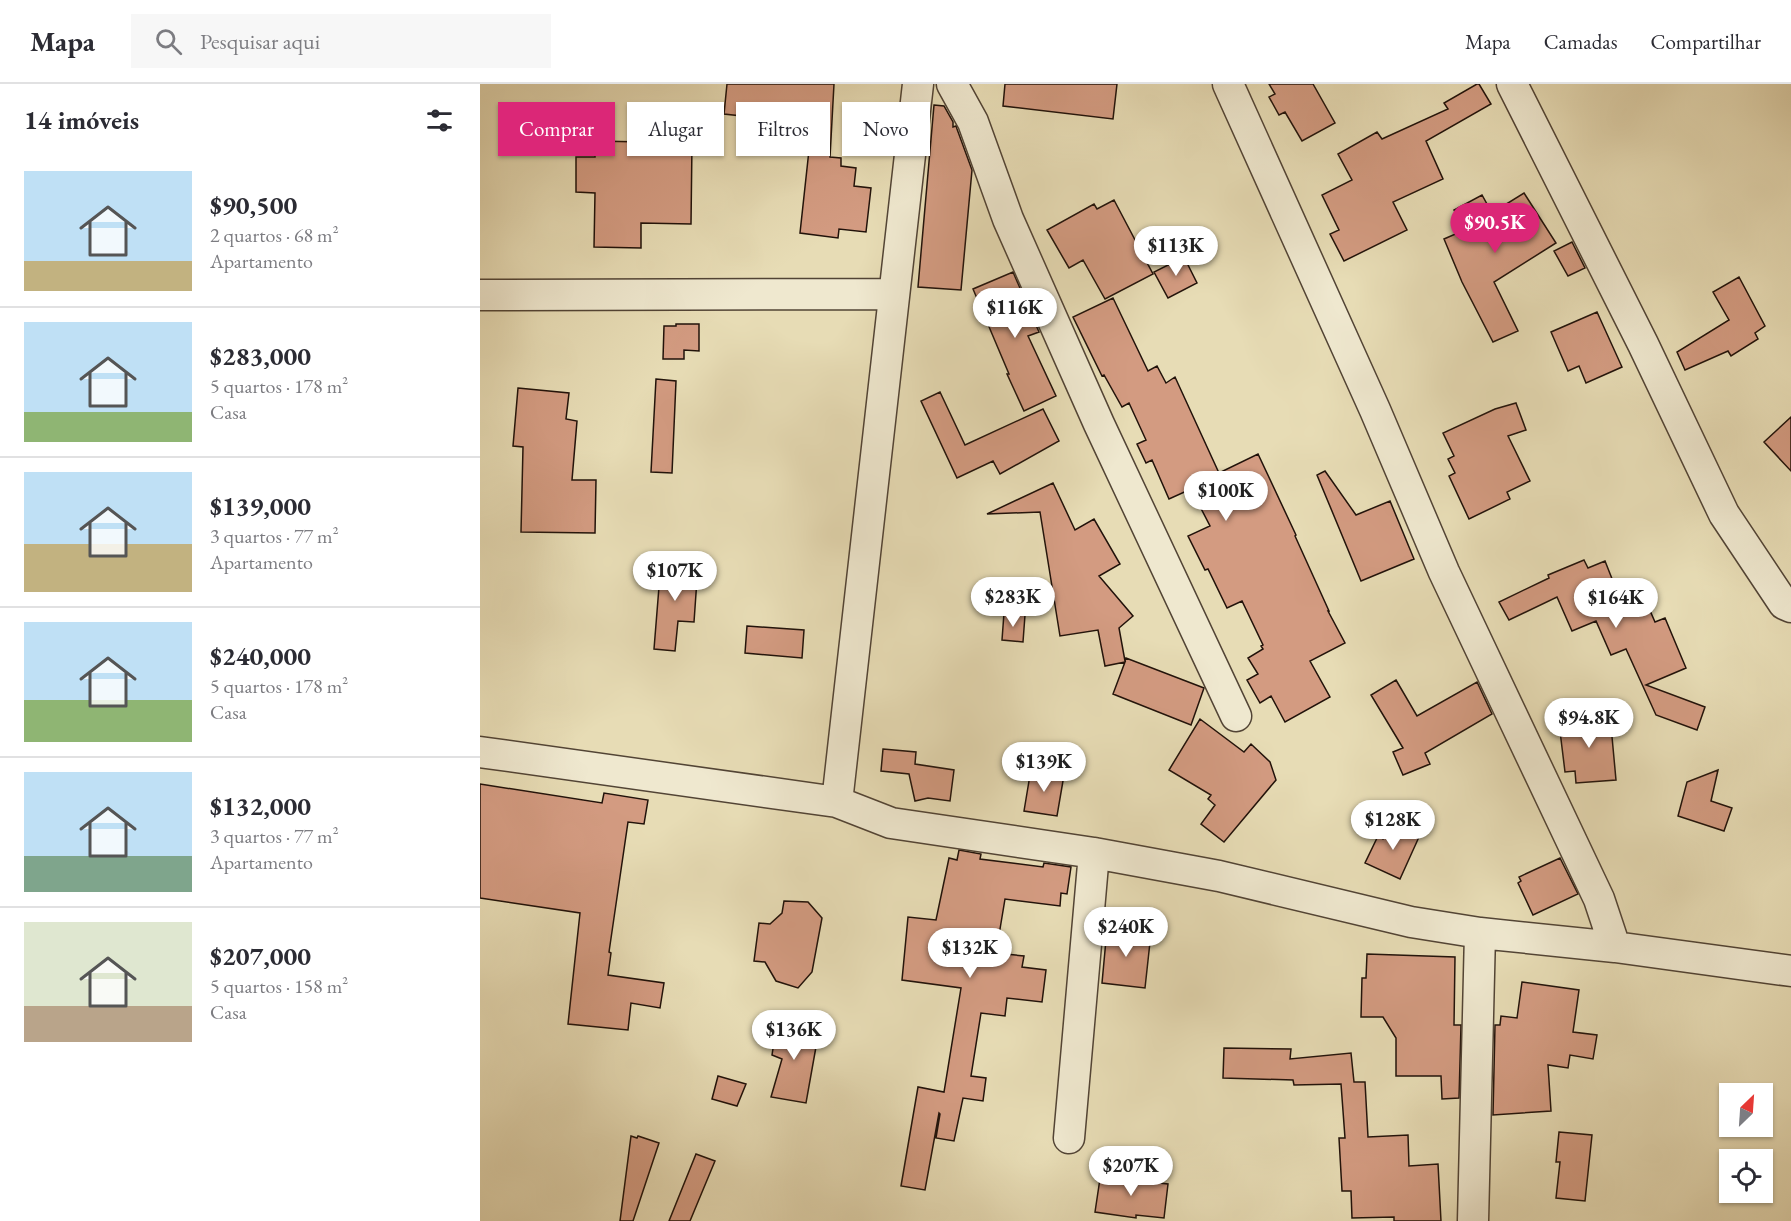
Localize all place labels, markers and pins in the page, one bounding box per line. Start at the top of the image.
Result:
pin: $90.5K [1446,203,1544,254]
pin: $113K [1134,226,1218,277]
pin: $116K [973,288,1057,339]
pin: $100K [1184,471,1268,522]
pin: $107K [633,551,717,602]
pin: $283K [971,577,1055,628]
pin: $164K [1574,578,1658,629]
pin: $94.8K [1540,698,1638,749]
pin: $139K [1002,742,1086,793]
pin: $128K [1351,800,1435,851]
pin: $240K [1084,907,1168,958]
pin: $132K [928,928,1012,979]
pin: $136K [752,1010,836,1061]
pin: $207K [1089,1146,1173,1197]

